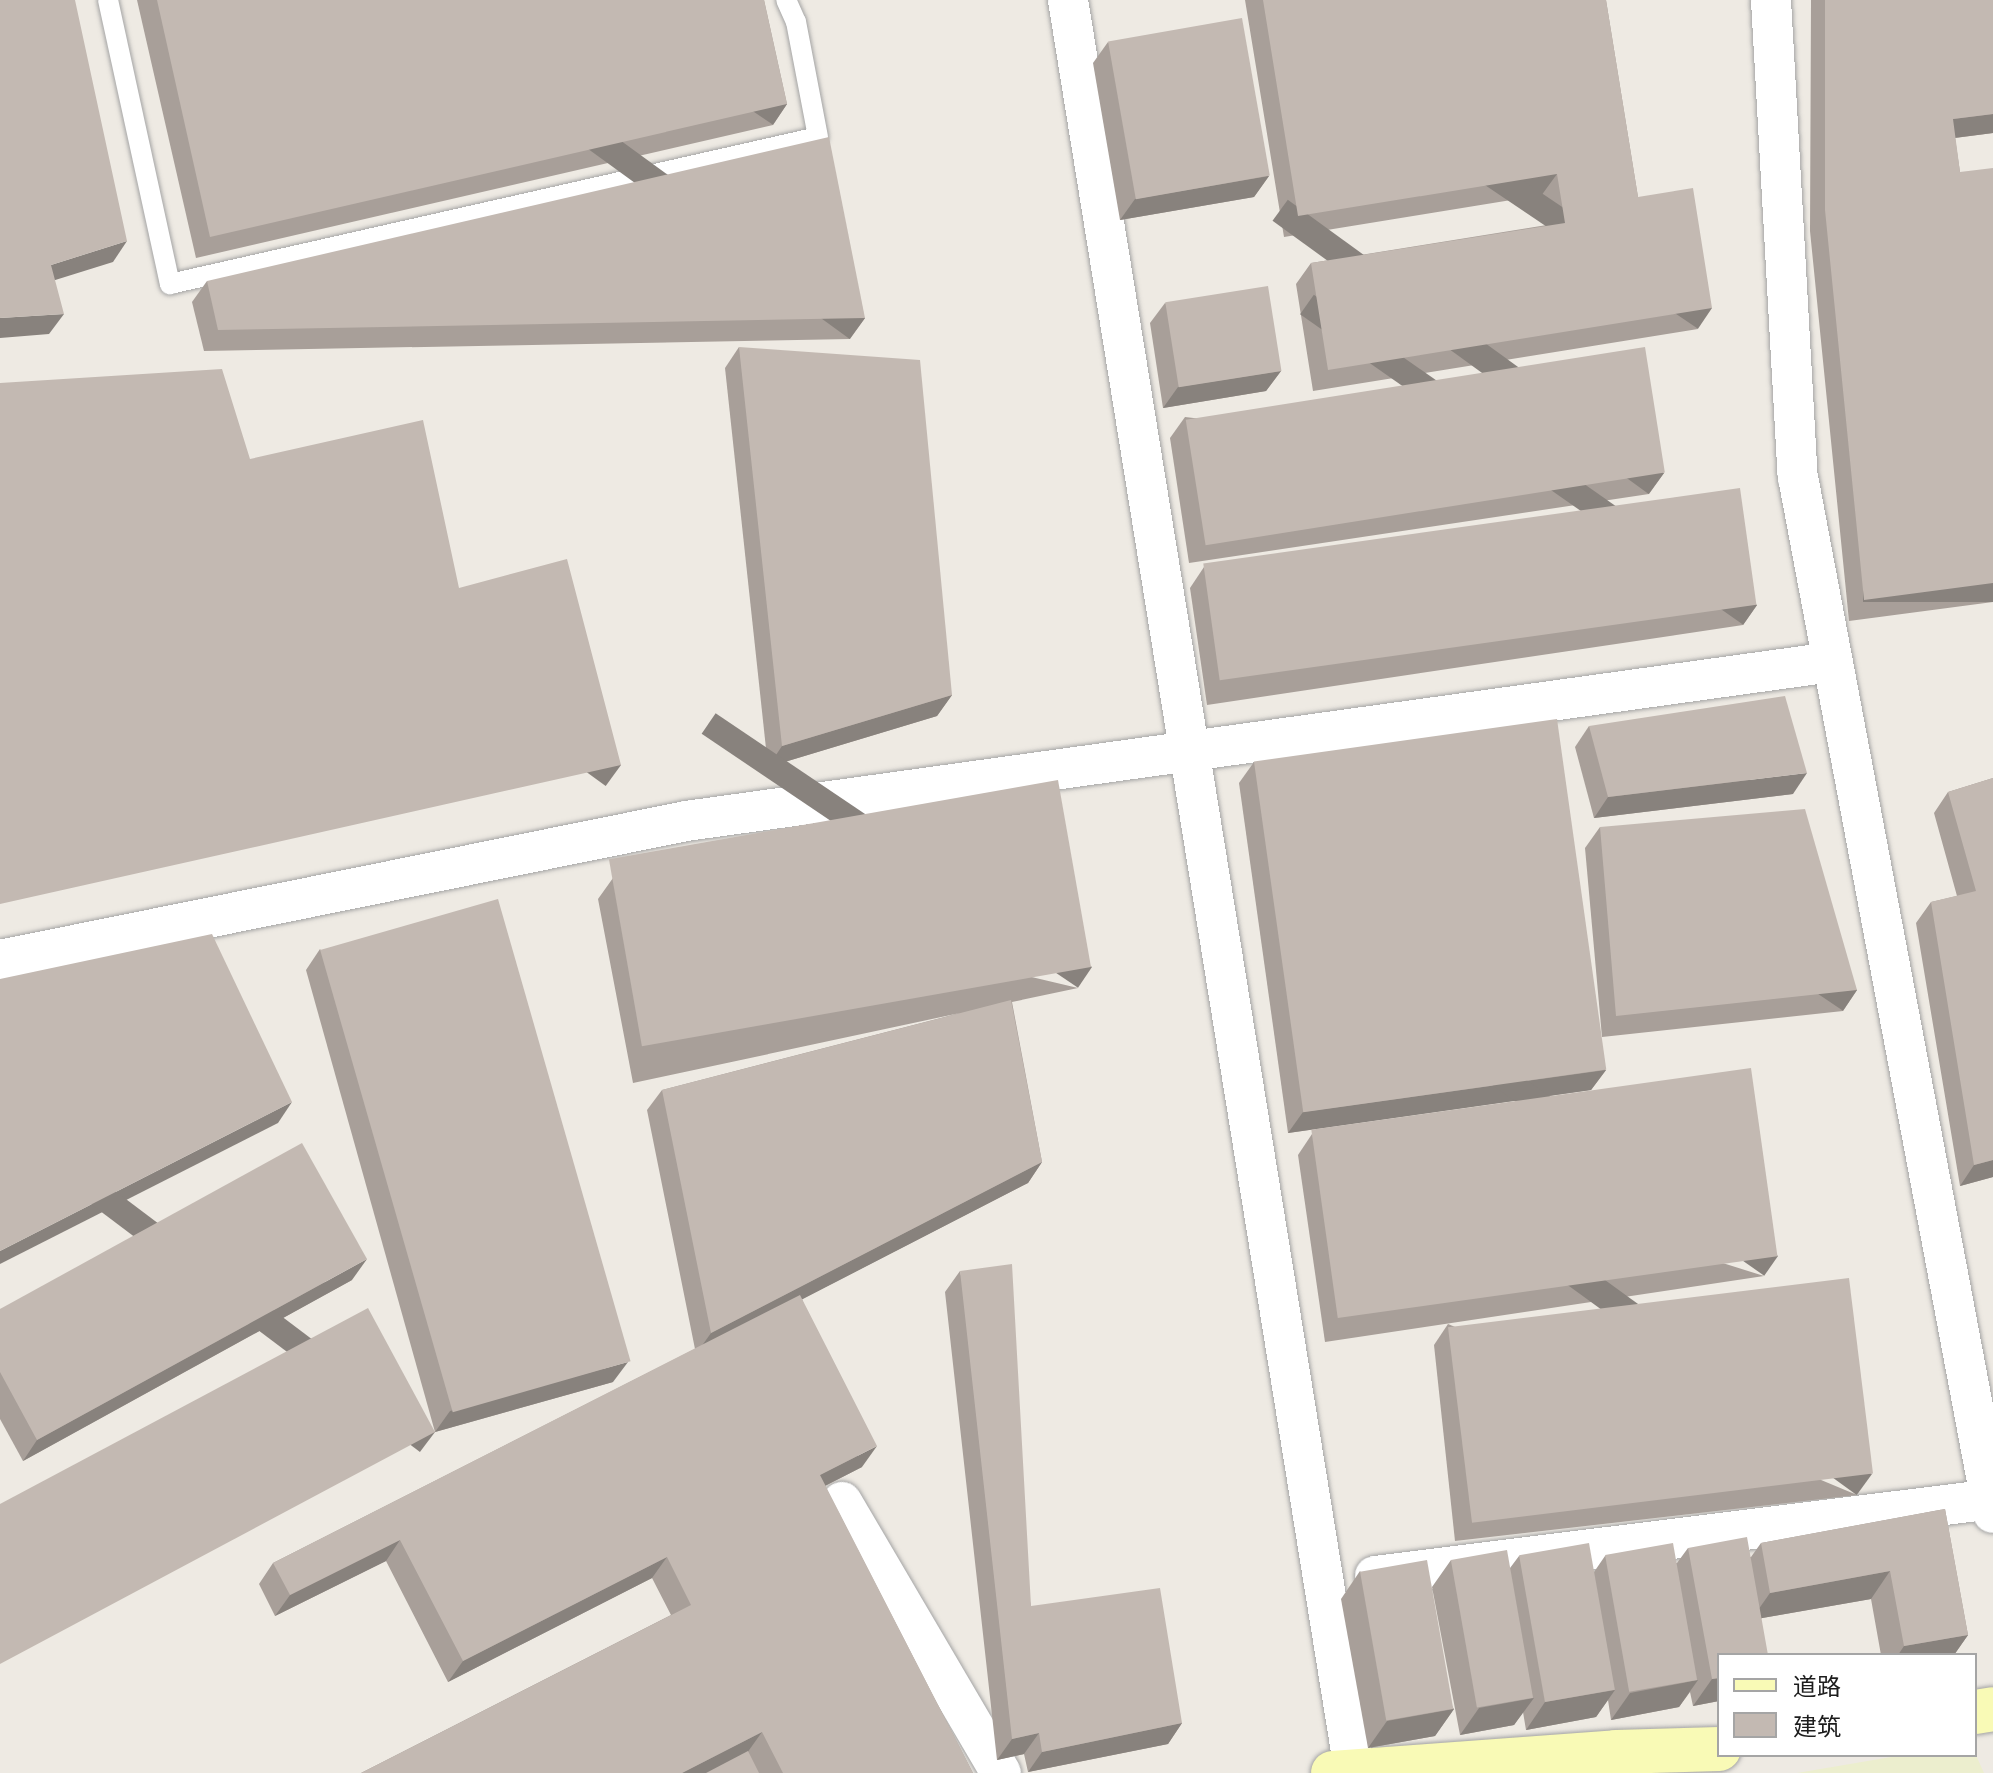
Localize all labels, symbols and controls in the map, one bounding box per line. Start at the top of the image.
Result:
legend [1717,1653,1977,1757]
text: 道路 [1793,1669,1841,1704]
text: 建筑 [1793,1709,1841,1744]

